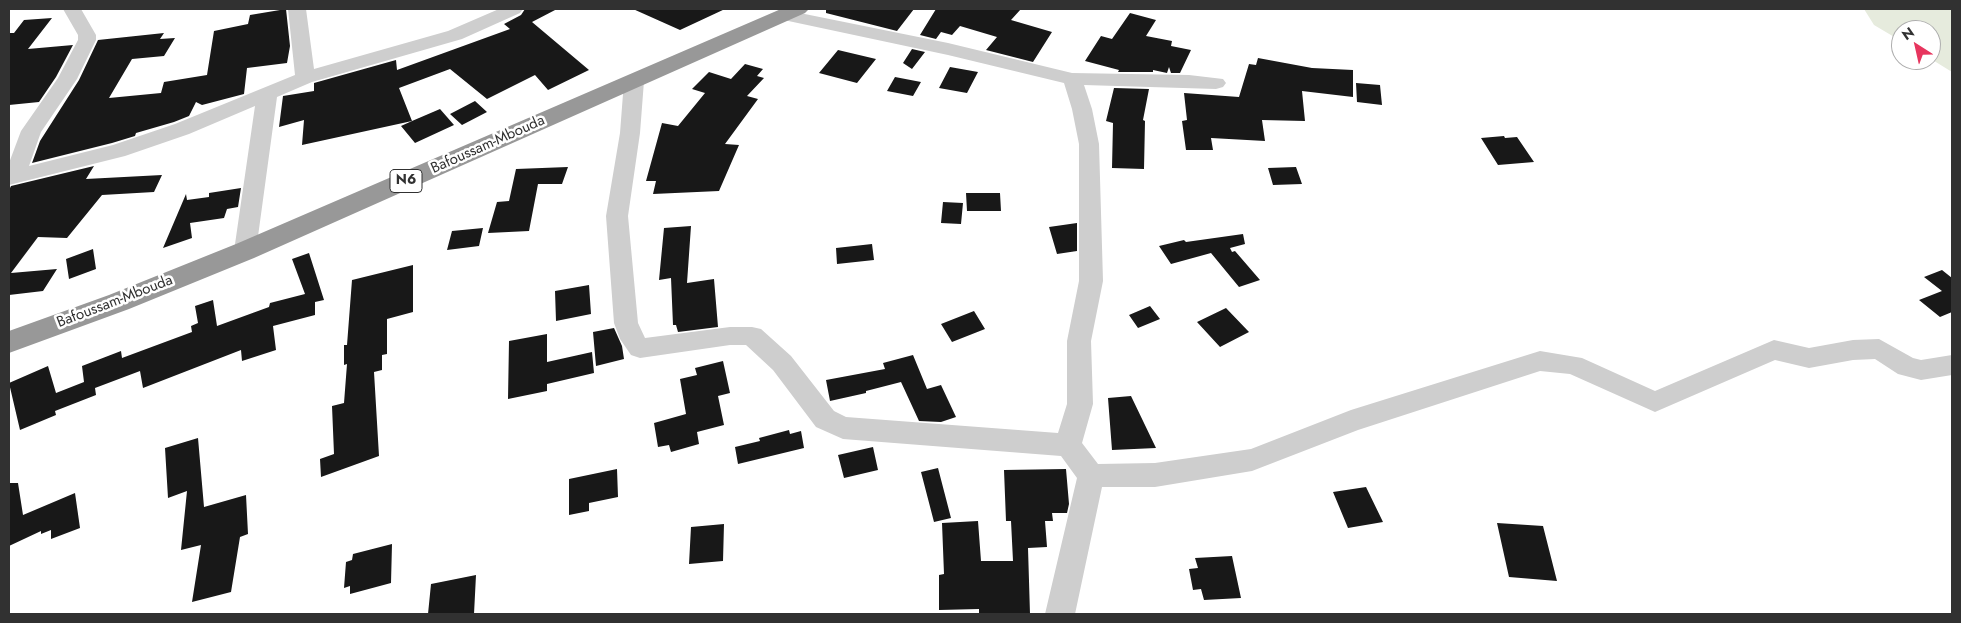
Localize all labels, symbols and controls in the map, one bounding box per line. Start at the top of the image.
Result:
north arrow [1891,20,1941,70]
text: N [1898,22,1918,45]
street label: Bafoussam-Mbouda [428,112,548,178]
road number: N6 [390,170,422,192]
street label: Bafoussam-Mbouda [55,272,175,332]

